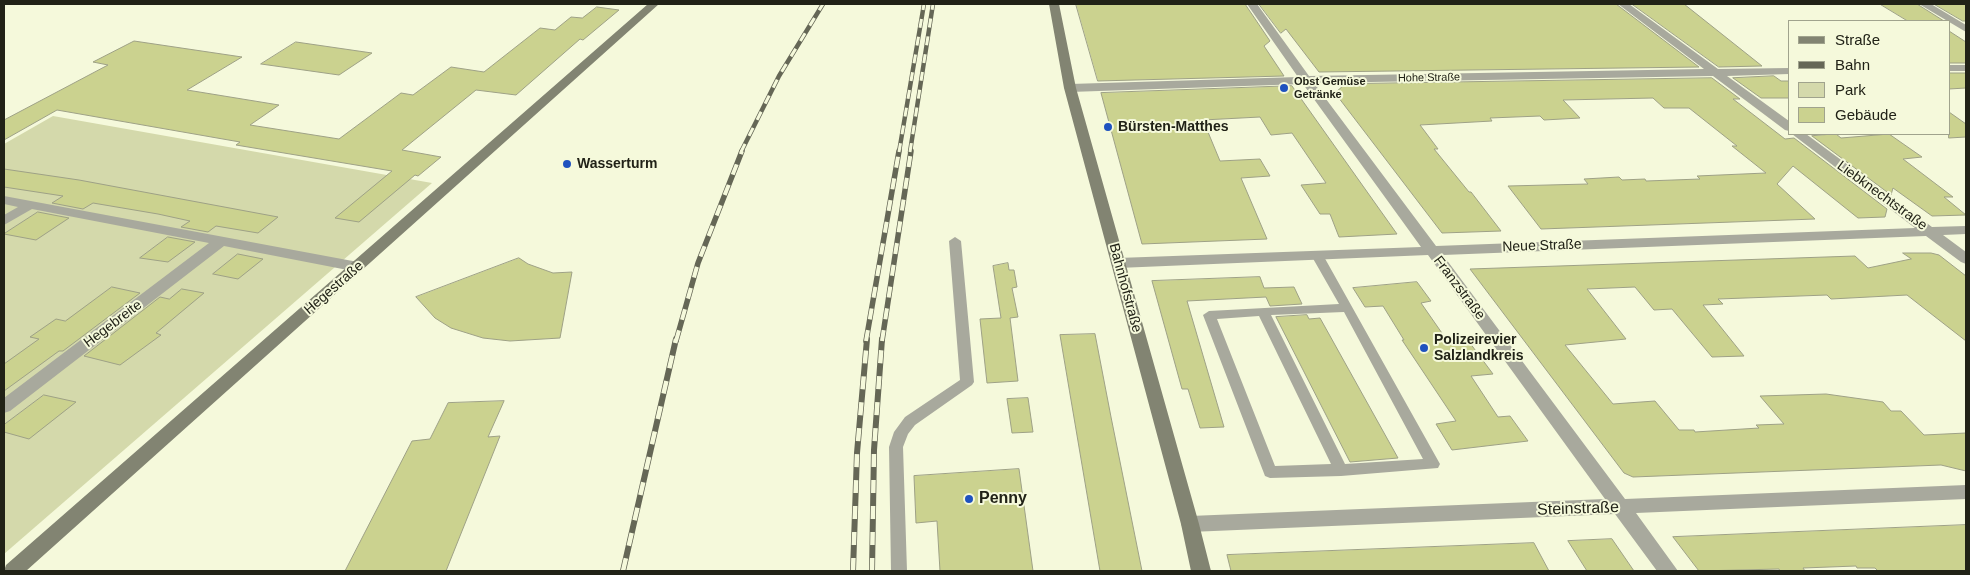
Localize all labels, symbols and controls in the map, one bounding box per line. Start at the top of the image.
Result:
legend [1788,20,1950,135]
text: Straße [1835,31,1880,48]
text: Bahn [1835,56,1870,73]
street label: Hohe Straße [1398,71,1460,85]
place label: Obst Gemüse Getränke [1294,75,1366,101]
text: Park [1835,81,1866,98]
marker: Obst Gemüse Getränke [1278,82,1290,94]
text: Gebäude [1835,106,1897,123]
place label: Bürsten-Matthes [1118,119,1228,135]
marker: Bürsten-Matthes [1102,121,1114,133]
place label: Wasserturm [577,156,657,172]
marker: Wasserturm [561,158,573,170]
street label: Liebknechtstraße [1834,158,1930,234]
street label: Neue Straße [1502,236,1582,256]
street label: Bahnhofstraße [1105,241,1145,335]
street label: Franzstraße [1430,253,1488,323]
street label: Hegestraße [301,258,367,318]
street label: Hegebreite [81,297,145,351]
place label: Polizeirevier Salzlandkreis [1434,332,1523,364]
marker: Polizeirevier Salzlandkreis [1418,342,1430,354]
place label: Penny [979,489,1027,509]
marker: Penny [963,493,975,505]
street label: Steinstraße [1537,498,1619,520]

